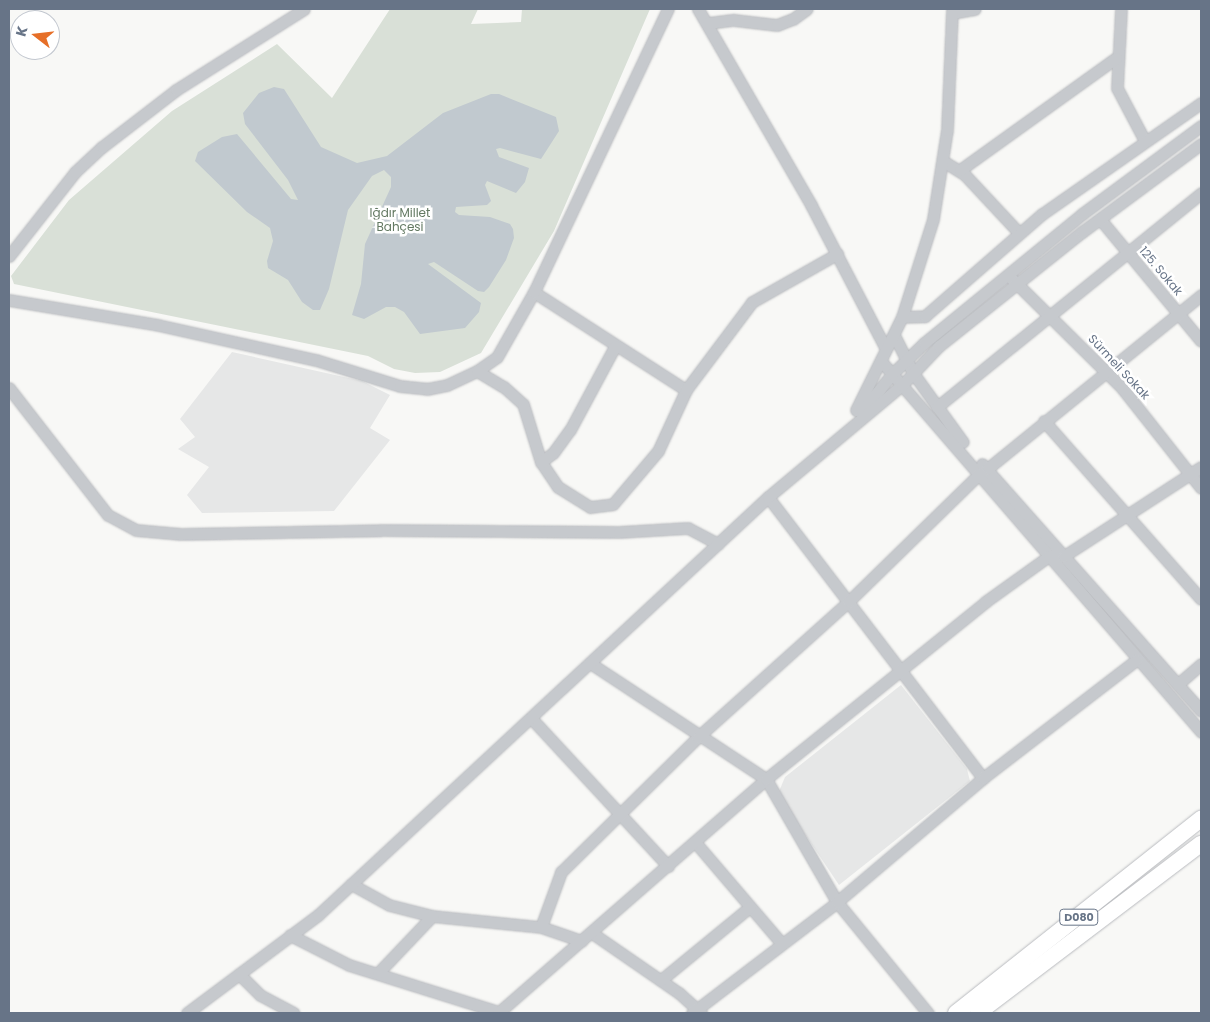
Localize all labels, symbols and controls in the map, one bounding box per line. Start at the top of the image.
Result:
north arrow [10,10,60,60]
text: K [11,24,32,39]
park label: Iğdır Millet Bahçesi [370,206,430,234]
street label: 125. Sokak [1136,244,1186,298]
street label: Sürmeli Sokak [1085,332,1153,402]
road number: D080 [1059,909,1099,926]

